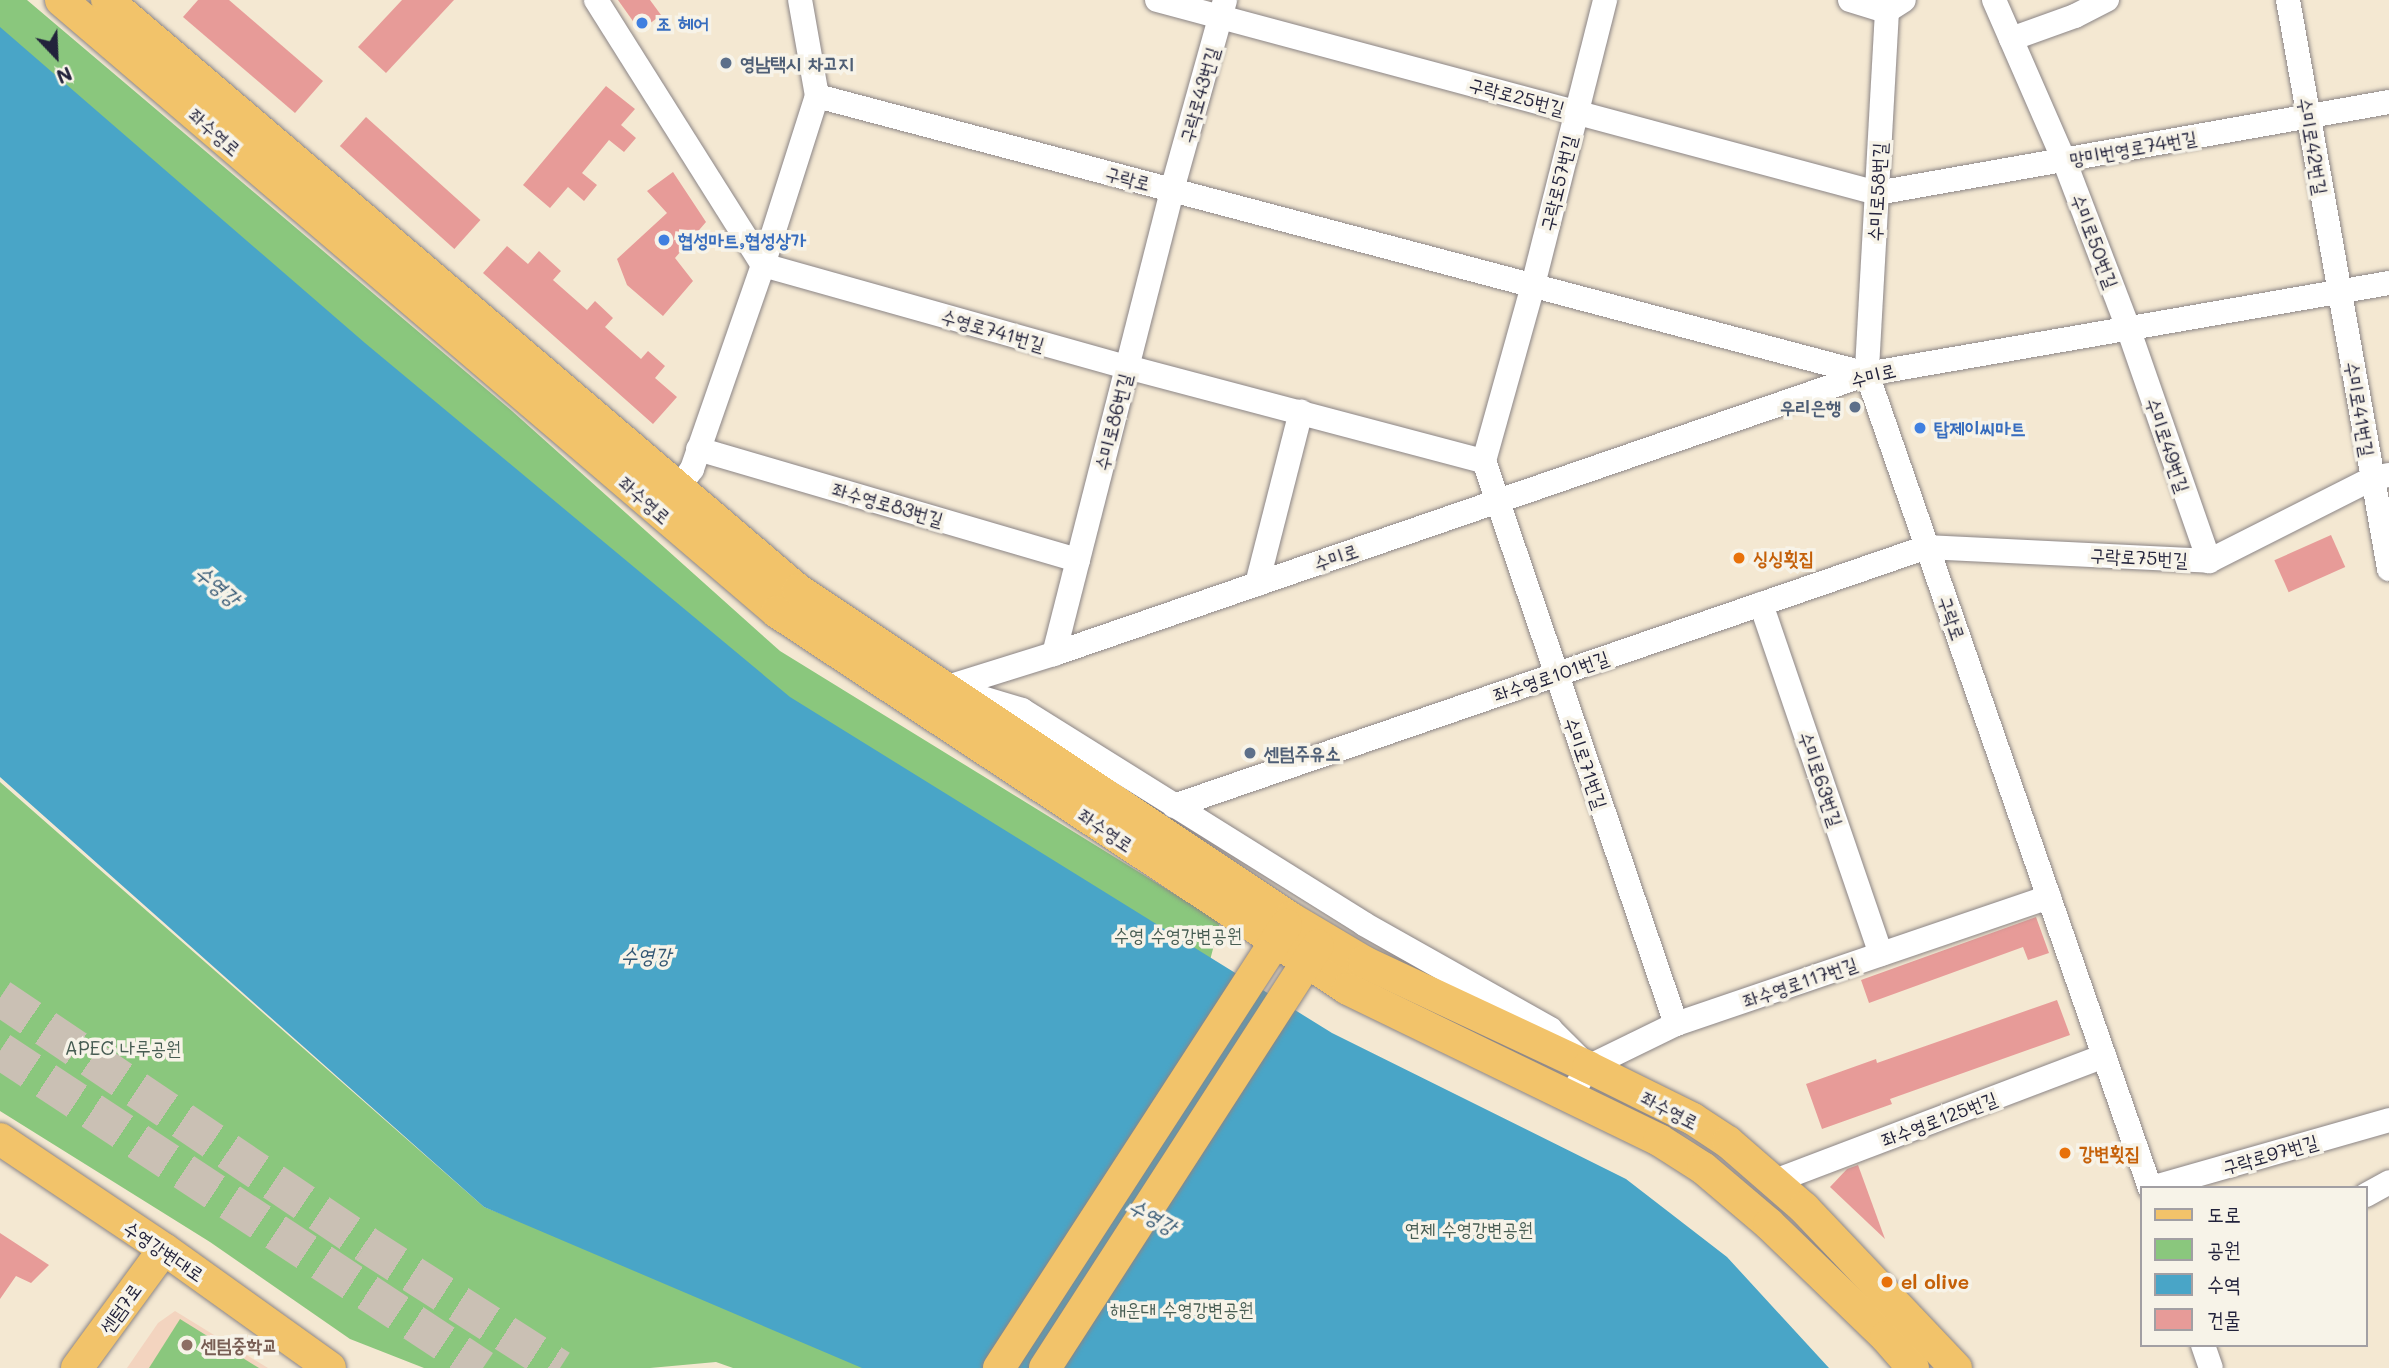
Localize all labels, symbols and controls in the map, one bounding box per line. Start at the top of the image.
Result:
place label: 조 헤어 [656,12,709,34]
marker: 조 헤어 [634,15,650,31]
north arrow [21,21,91,91]
street label: 구락로43번길 [1174,44,1224,146]
place label: 영남택시 차고지 [740,52,854,74]
marker: 영남택시 차고지 [718,55,734,71]
text: N [53,61,76,90]
street label: 구락로25번길 [1467,72,1567,120]
street label: 수미로42번길 [2293,96,2333,196]
street label: 좌수영로 [184,103,246,161]
street label: 망미번영로74번길 [2068,126,2198,170]
street label: 구락로57번길 [1535,133,1581,233]
street label: 수미로58번길 [1863,142,1891,242]
street label: 구락로 [1103,161,1153,195]
street label: 수미로50번길 [2067,191,2123,291]
place label: 협성마트,협성상가 [678,229,806,251]
marker: 협성마트,협성상가 [656,232,672,248]
street label: 수영로741번길 [939,304,1047,356]
street label: 수미로 [1848,358,1898,392]
street label: 수미로41번길 [2340,360,2380,458]
street label: 수미로86번길 [1090,371,1136,473]
street label: 수미로49번길 [2141,395,2195,495]
place label: 우리은행 [1780,396,1841,418]
marker: 우리은행 [1847,399,1863,415]
place label: 탑제이씨마트 [1934,417,2026,439]
marker: 탑제이씨마트 [1912,420,1928,436]
street label: 좌수영로 [614,471,676,529]
street label: 좌수영로83번길 [830,477,946,531]
street label: 수미로 [1311,539,1361,575]
street label: 구락로75번길 [2089,543,2189,571]
place label: 싱싱횟집 [1753,547,1814,569]
marker: 싱싱횟집 [1731,550,1747,566]
water label: 수영강 [190,559,246,611]
street label: 구락로 [1934,593,1970,643]
street label: 좌수영로101번길 [1490,646,1612,706]
street label: 수미로71번길 [1560,714,1612,812]
street label: 수미로63번길 [1794,728,1848,830]
place label: 센텀주유소 [1264,742,1340,764]
marker: 센텀주유소 [1242,745,1258,761]
street label: 좌수영로 [1074,803,1138,857]
park label: 수영 수영강변공원 [1114,924,1242,946]
water label: 수영강 [621,942,671,968]
street label: 좌수영로117번길 [1740,952,1860,1012]
park label: APEC 나루공원 [65,1037,181,1059]
street label: 좌수영로 [1638,1086,1702,1134]
street label: 좌수영로125번길 [1878,1087,2000,1151]
street label: 구락로97번길 [2220,1130,2320,1178]
place label: 강변횟집 [2079,1142,2140,1164]
marker: 강변횟집 [2057,1145,2073,1161]
legend [2140,1186,2368,1347]
water label: 수영강 [1125,1193,1181,1239]
text: 도로 [2207,1200,2241,1227]
street label: 수영강변대로 [120,1216,208,1286]
park label: 연제 수영강변공원 [1405,1218,1533,1240]
text: 공원 [2207,1235,2241,1262]
text: 수역 [2207,1270,2241,1297]
place label: el olive [1901,1271,1969,1293]
marker: el olive [1879,1274,1895,1290]
street label: 센텀7로 [94,1278,146,1338]
park label: 해운대 수영강변공원 [1110,1298,1254,1320]
text: 건물 [2207,1305,2241,1332]
place label: 센텀중학교 [201,1334,277,1356]
marker: 센텀중학교 [179,1337,195,1353]

